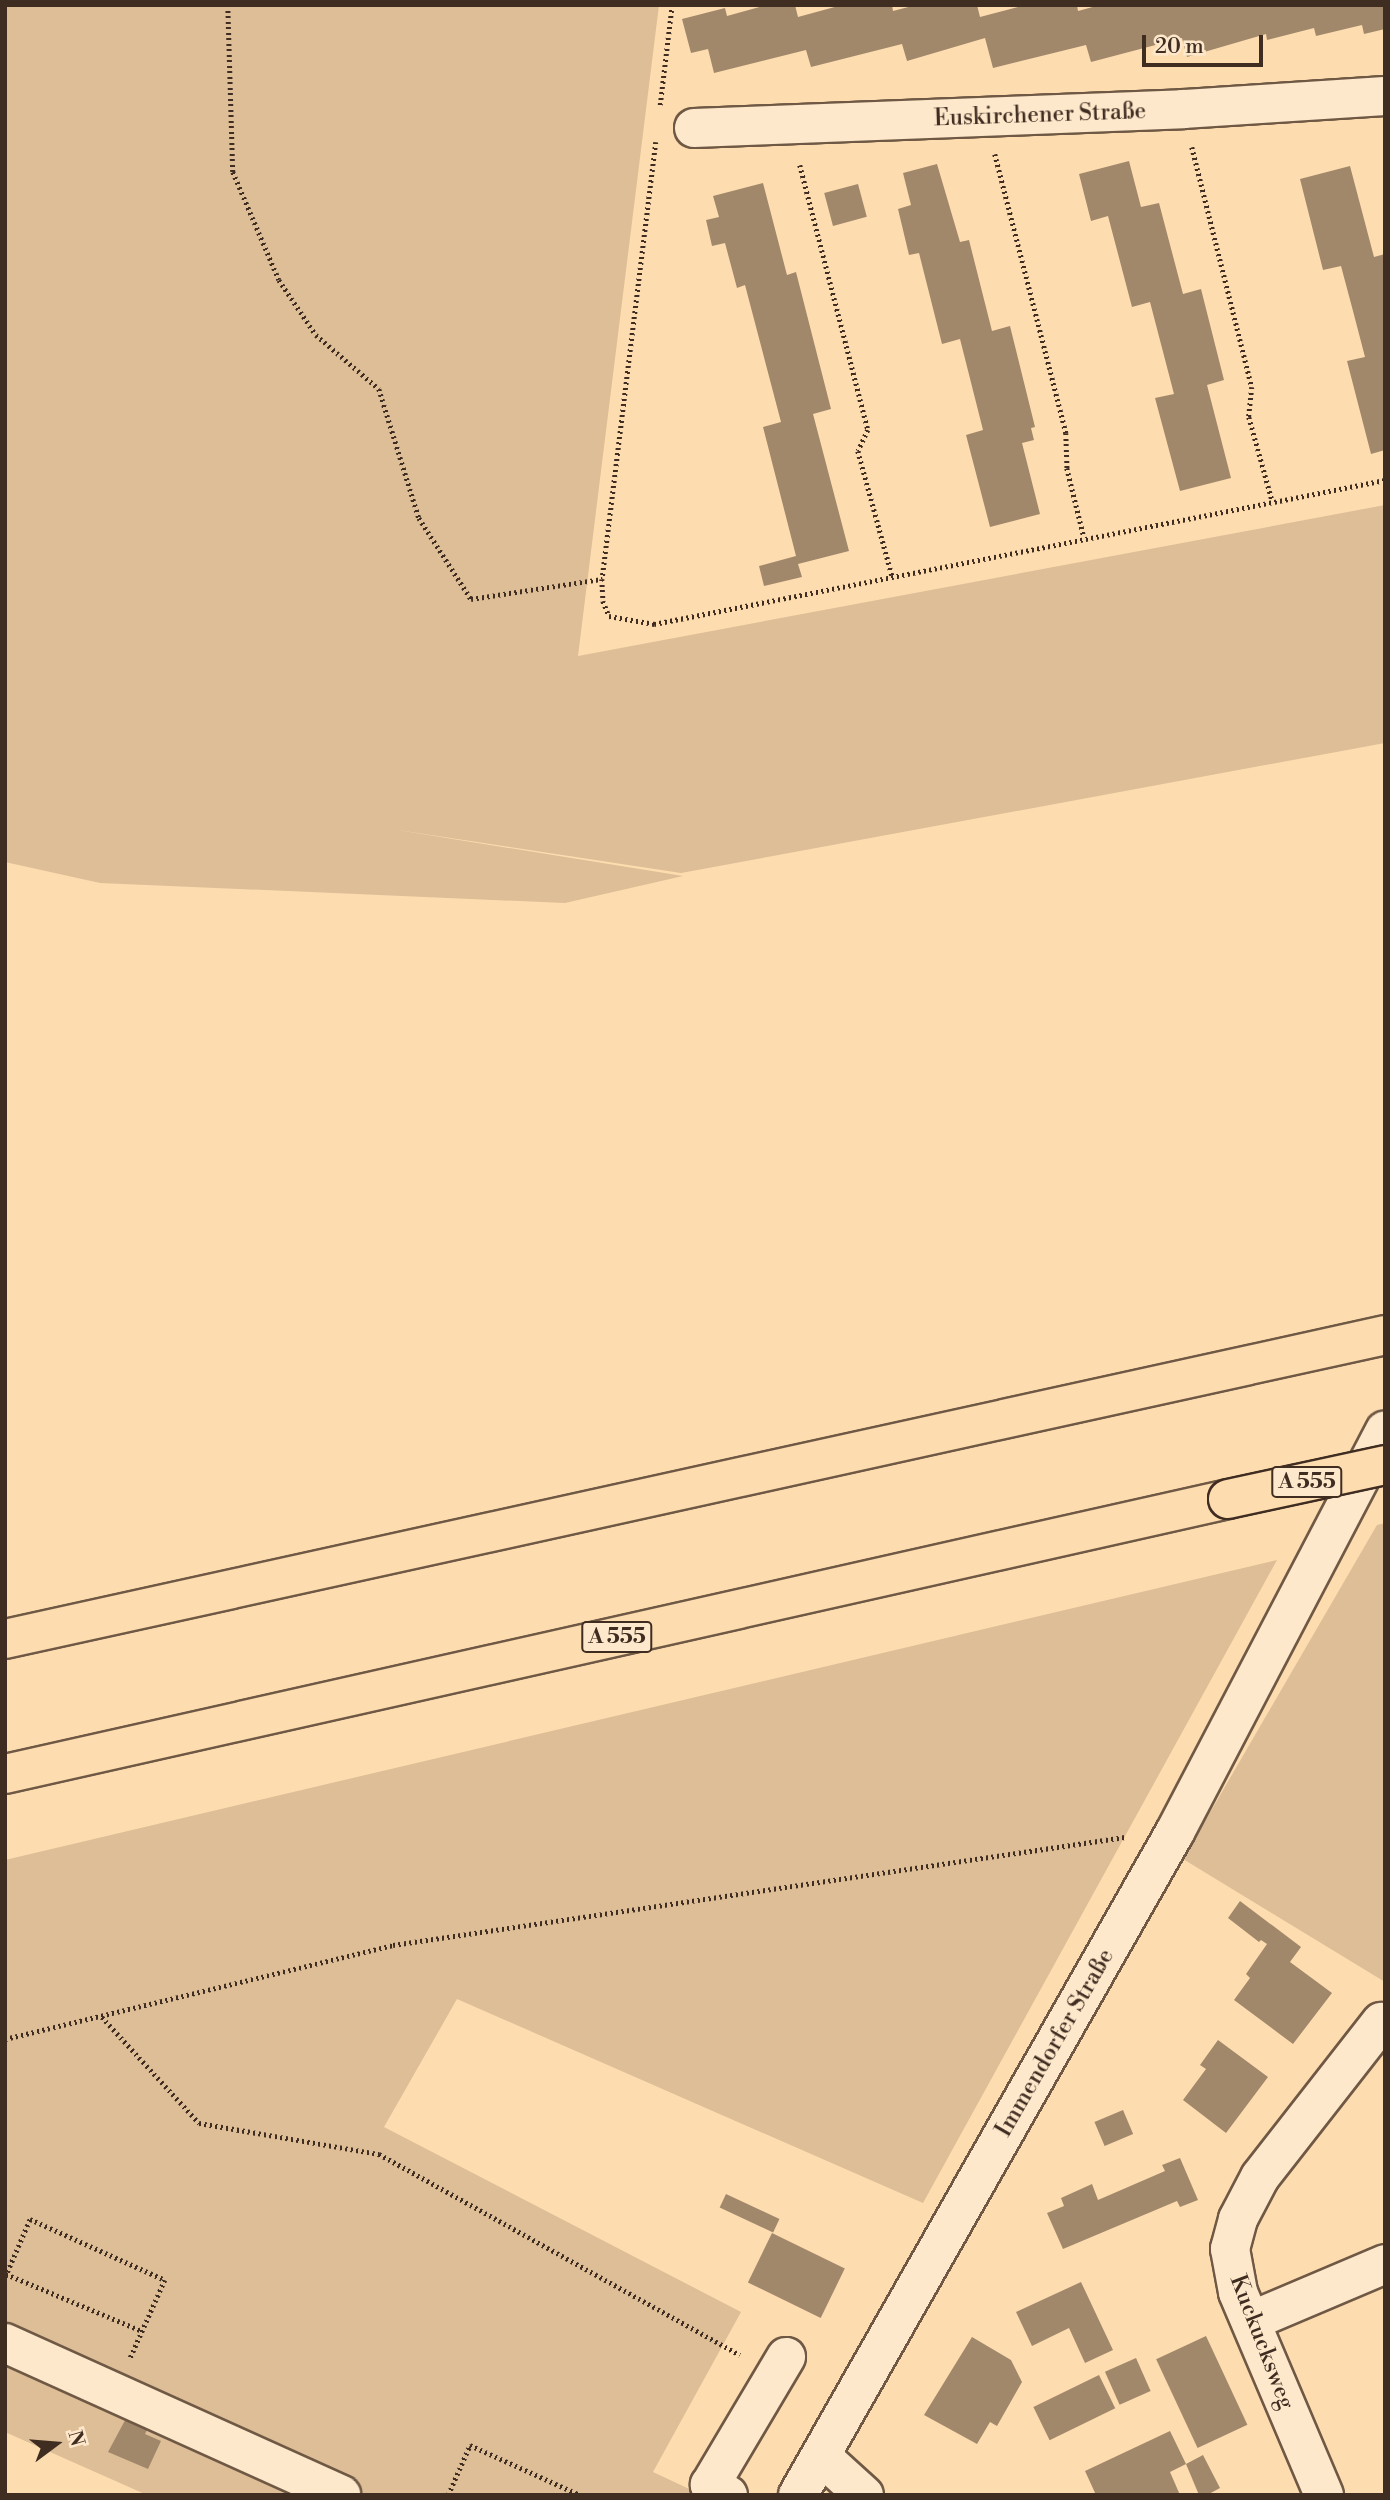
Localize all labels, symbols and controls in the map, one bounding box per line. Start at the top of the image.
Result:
scale bar [1145,21,1266,65]
text: 20 m [1155,34,1204,60]
street label: Euskirchener Straße [933,98,1147,132]
road number: A 555 [1270,1464,1344,1500]
road number: A 555 [580,1620,654,1654]
street label: Immendorfer Straße [990,1944,1120,2142]
street label: Kuckucksweg [1224,2271,1300,2413]
north arrow [21,2409,91,2479]
text: N [63,2428,90,2449]

